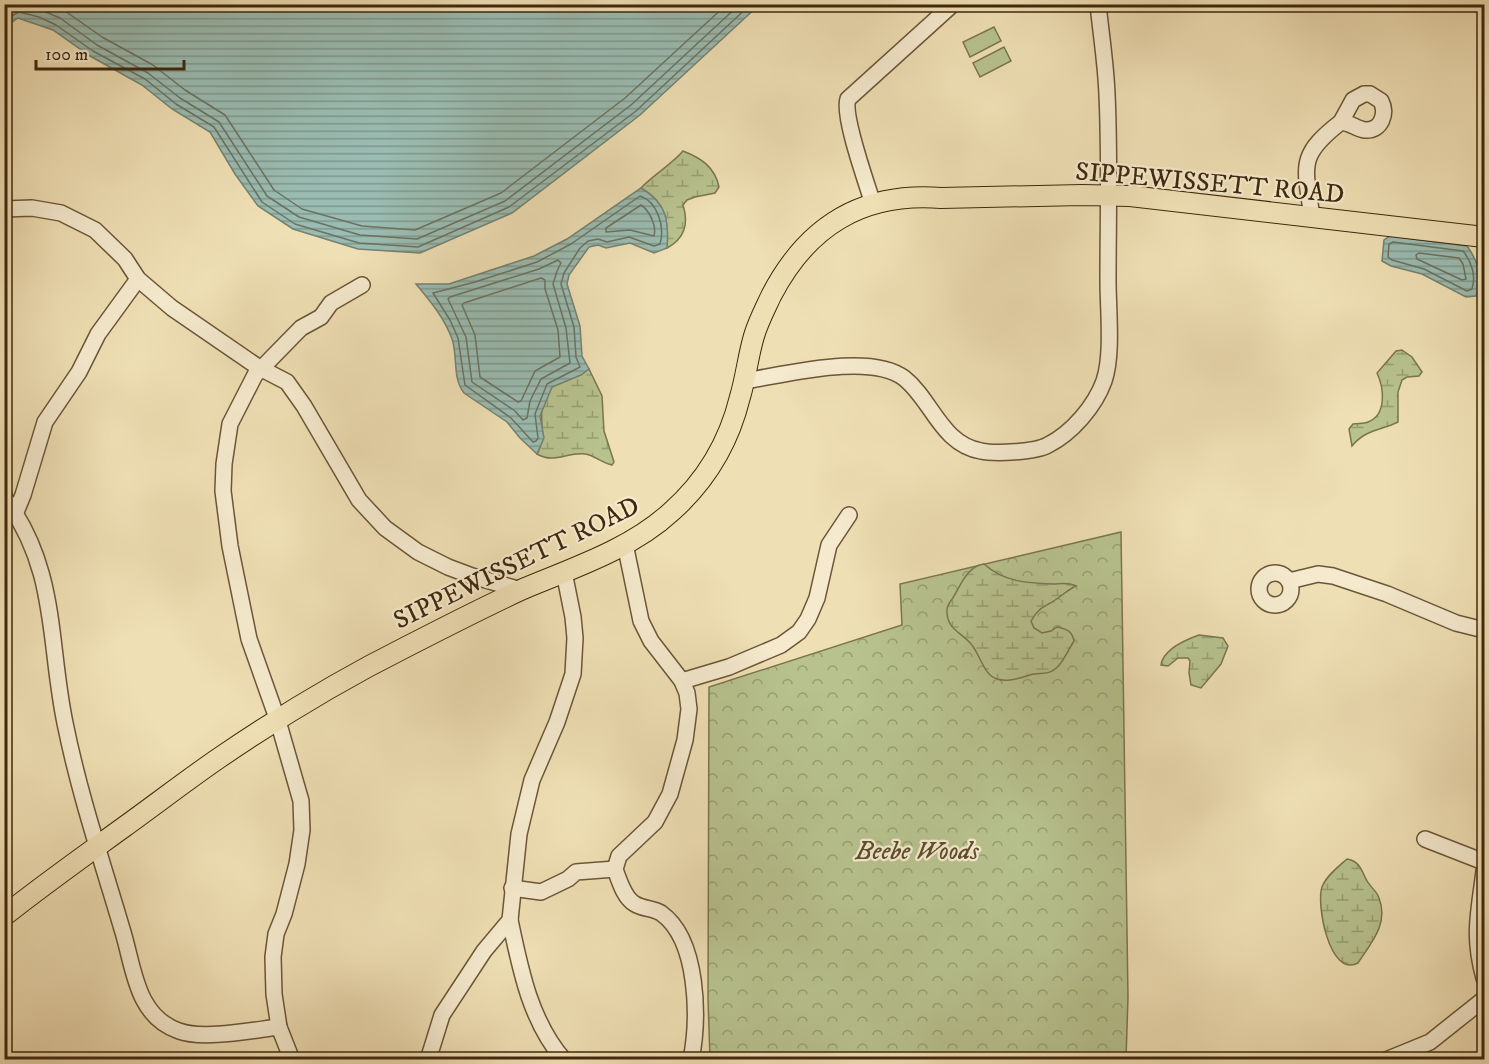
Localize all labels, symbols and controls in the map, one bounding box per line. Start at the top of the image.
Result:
scale bar [36,33,184,71]
text: 100 m [45,44,88,66]
street label: SIPPEWISSETT ROAD [1074,155,1346,212]
street label: SIPPEWISSETT ROAD [388,489,645,637]
park label: Beebe Woods [854,835,980,868]

